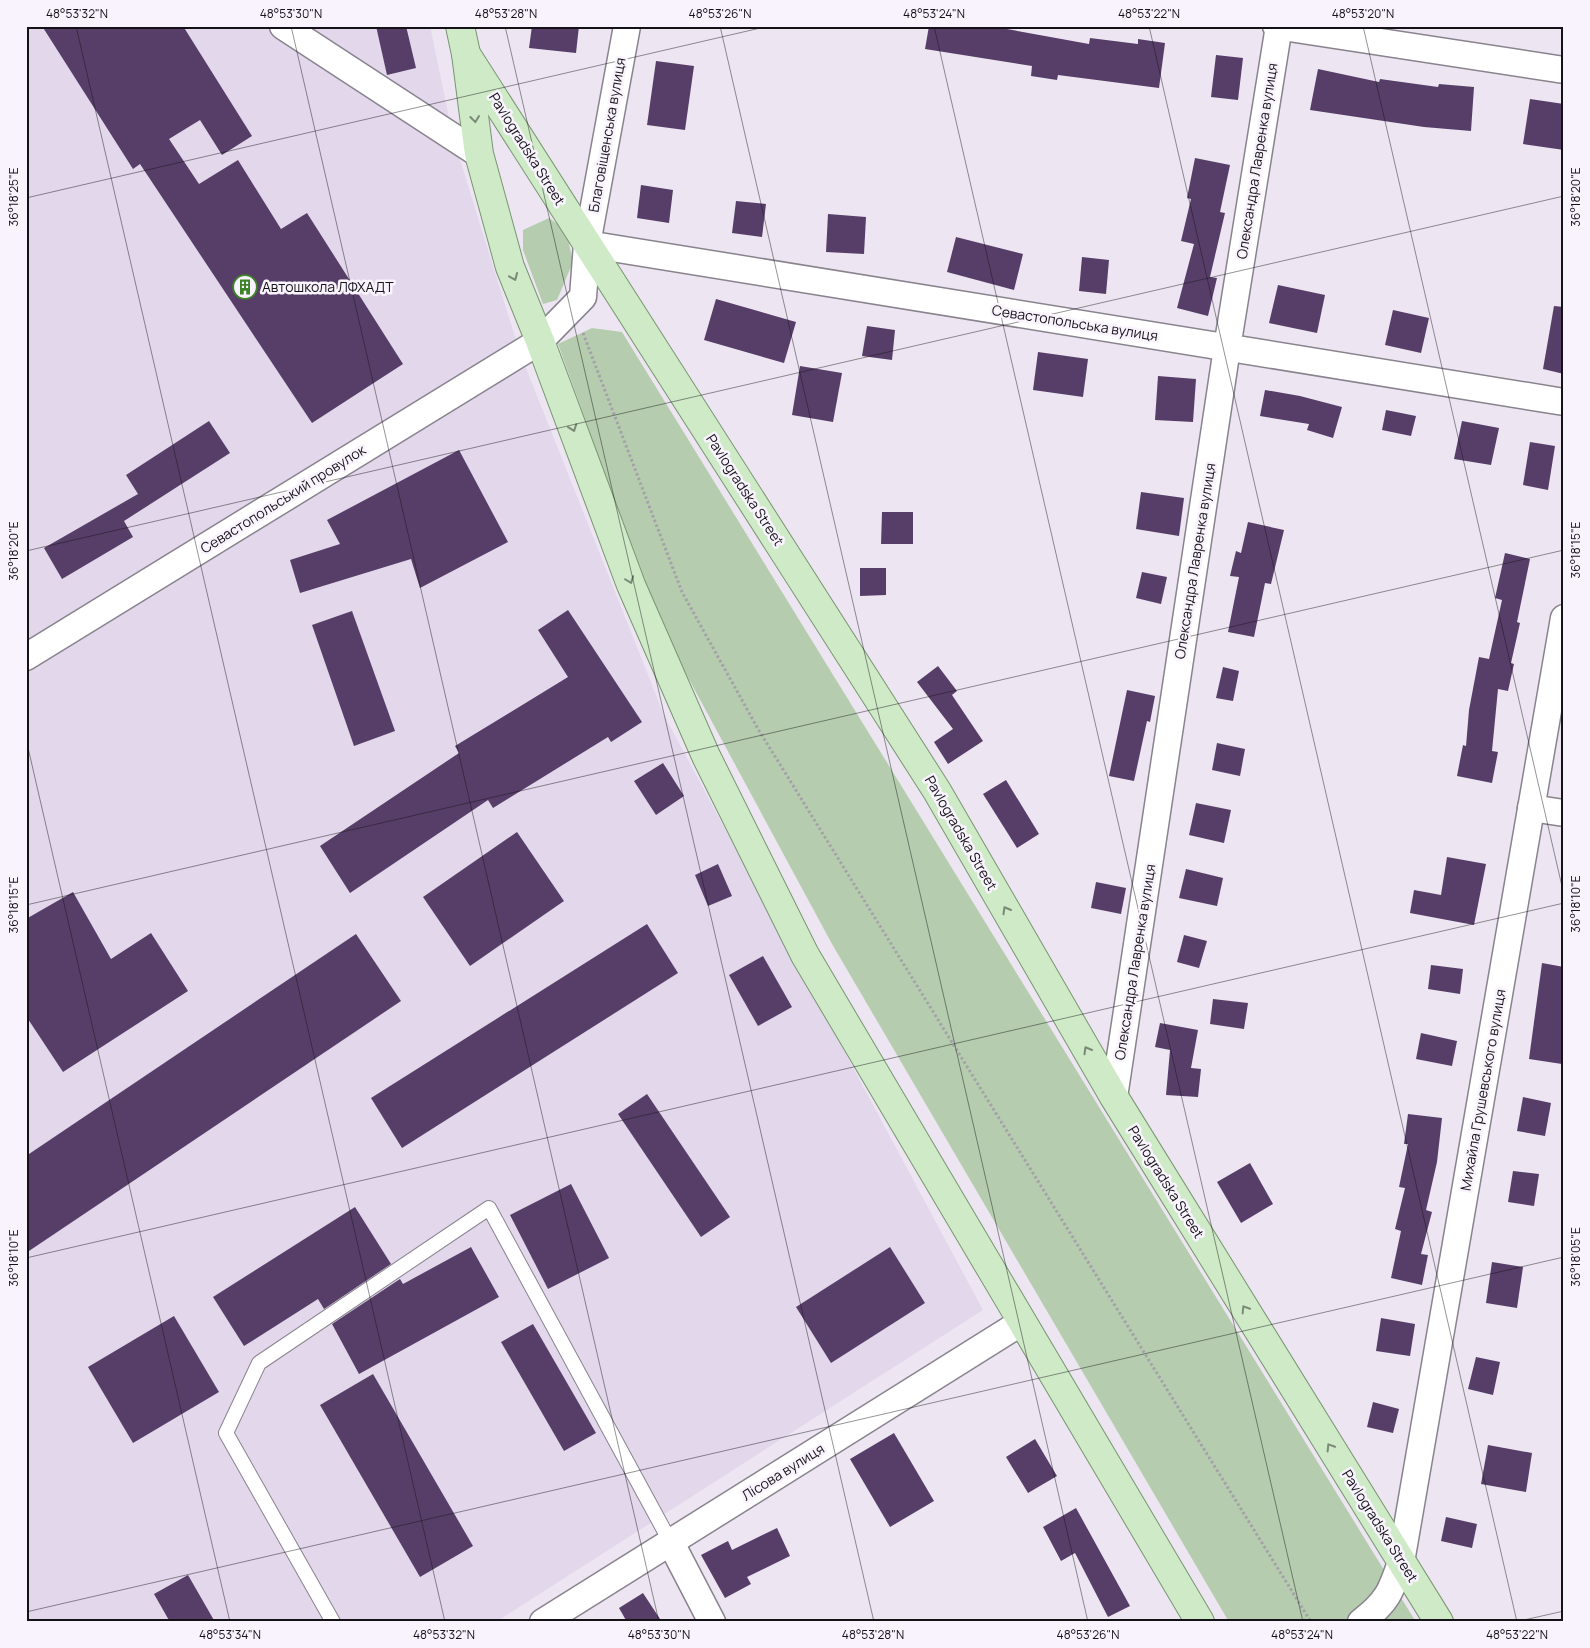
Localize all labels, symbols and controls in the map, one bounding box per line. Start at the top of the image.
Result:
text: 48°53'32"N [46,5,108,22]
text: 48°53'30"N [260,5,322,22]
text: 48°53'28"N [475,5,537,22]
text: 48°53'26"N [689,5,751,22]
text: 48°53'24"N [903,5,965,22]
text: 48°53'22"N [1118,5,1180,22]
text: 48°53'20"N [1332,5,1394,22]
street label: Благовіщенська вулиця [584,56,629,214]
street label: Олександра Лавренка вулиця [1232,61,1281,260]
street label: Pavlogradska Street [485,89,570,209]
one-way arrow [469,116,480,124]
text: 36°18'25"E [5,167,22,227]
text: 36°18'20"E [1567,167,1584,227]
one-way arrow [507,272,518,281]
building icon: Автошкола ЛФХАДТ [232,274,258,300]
place label: Автошкола ЛФХАДТ [262,277,394,296]
street label: Севастопольська вулиця [991,300,1159,345]
one-way arrow [567,423,577,432]
street label: Pavlogradska Street [702,430,789,549]
street label: Севастопольський провулок [197,439,370,557]
street label: Олександра Лавренка вулиця [1170,461,1219,660]
text: 36°18'20"E [5,521,22,581]
text: 36°18'15"E [1567,521,1584,578]
one-way arrow [624,576,634,584]
street label: Pavlogradska Street [921,772,1002,894]
street label: Олександра Лавренка вулиця [1110,862,1159,1061]
text: 36°18'10"E [1567,875,1584,933]
text: 36°18'15"E [5,876,22,933]
one-way arrow [1002,906,1012,915]
street label: Михайла Грушевського вулиця [1455,988,1510,1192]
one-way arrow [1084,1047,1094,1056]
street label: Pavlogradska Street [1124,1122,1209,1242]
text: 36°18'05"E [1567,1227,1584,1287]
text: 36°18'10"E [5,1229,22,1287]
one-way arrow [1241,1305,1251,1314]
street label: Лісова вулиця [738,1439,828,1505]
one-way arrow [1327,1443,1337,1452]
street label: Pavlogradska Street [1338,1466,1423,1586]
text: 48°53'34"N [199,1626,261,1643]
text: 48°53'32"N [413,1626,475,1643]
text: 48°53'30"N [628,1626,690,1643]
text: 48°53'28"N [842,1626,904,1643]
text: 48°53'26"N [1057,1626,1119,1643]
text: 48°53'24"N [1271,1626,1333,1643]
text: 48°53'22"N [1486,1626,1548,1643]

